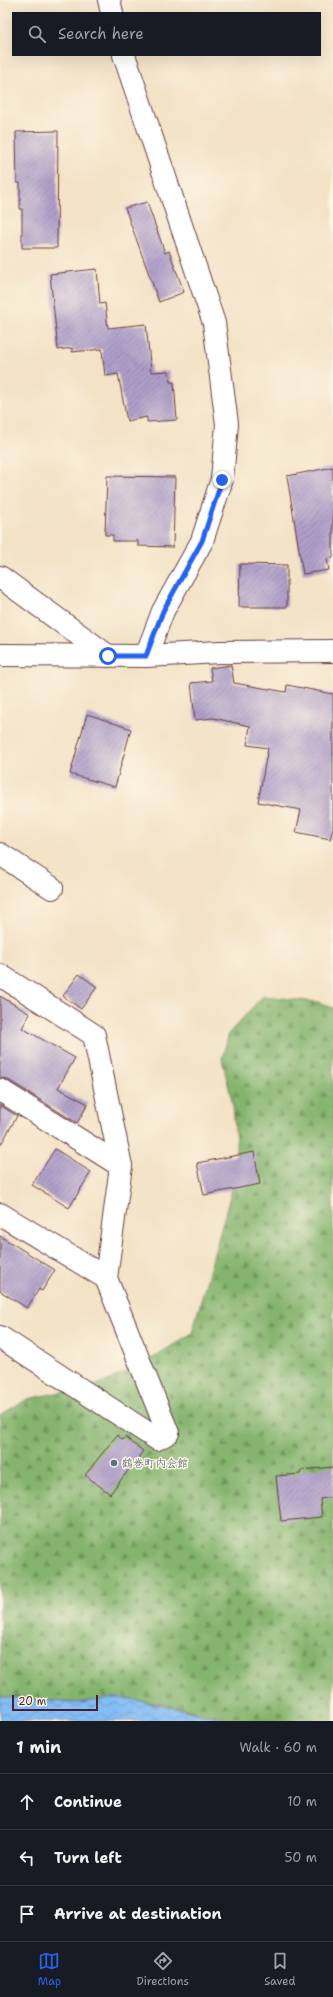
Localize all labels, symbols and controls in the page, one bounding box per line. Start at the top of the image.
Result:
search box [12,12,321,56]
icon: search [26,23,48,45]
text: Search here [58,24,144,44]
route end [213,471,231,489]
route start [99,647,117,665]
place label: 鶴巻町内会館 [122,1456,188,1471]
marker: 鶴巻町内会館 [109,1458,119,1468]
scale bar [12,1693,98,1712]
text: 20 m [18,1694,46,1709]
text: 1 min [16,1736,61,1758]
text: Walk · 60 m [240,1739,317,1756]
icon: ahead [16,1791,38,1813]
text: Continue [54,1792,122,1812]
text: 10 m [287,1793,317,1810]
icon: left [16,1847,38,1869]
text: Turn left [54,1848,122,1868]
text: 50 m [284,1849,317,1866]
icon: arrive [16,1903,38,1925]
text: Arrive at destination [54,1904,222,1924]
tab: Map [38,1950,61,1989]
tab: Directions [136,1950,189,1989]
tab: Saved [264,1950,295,1989]

